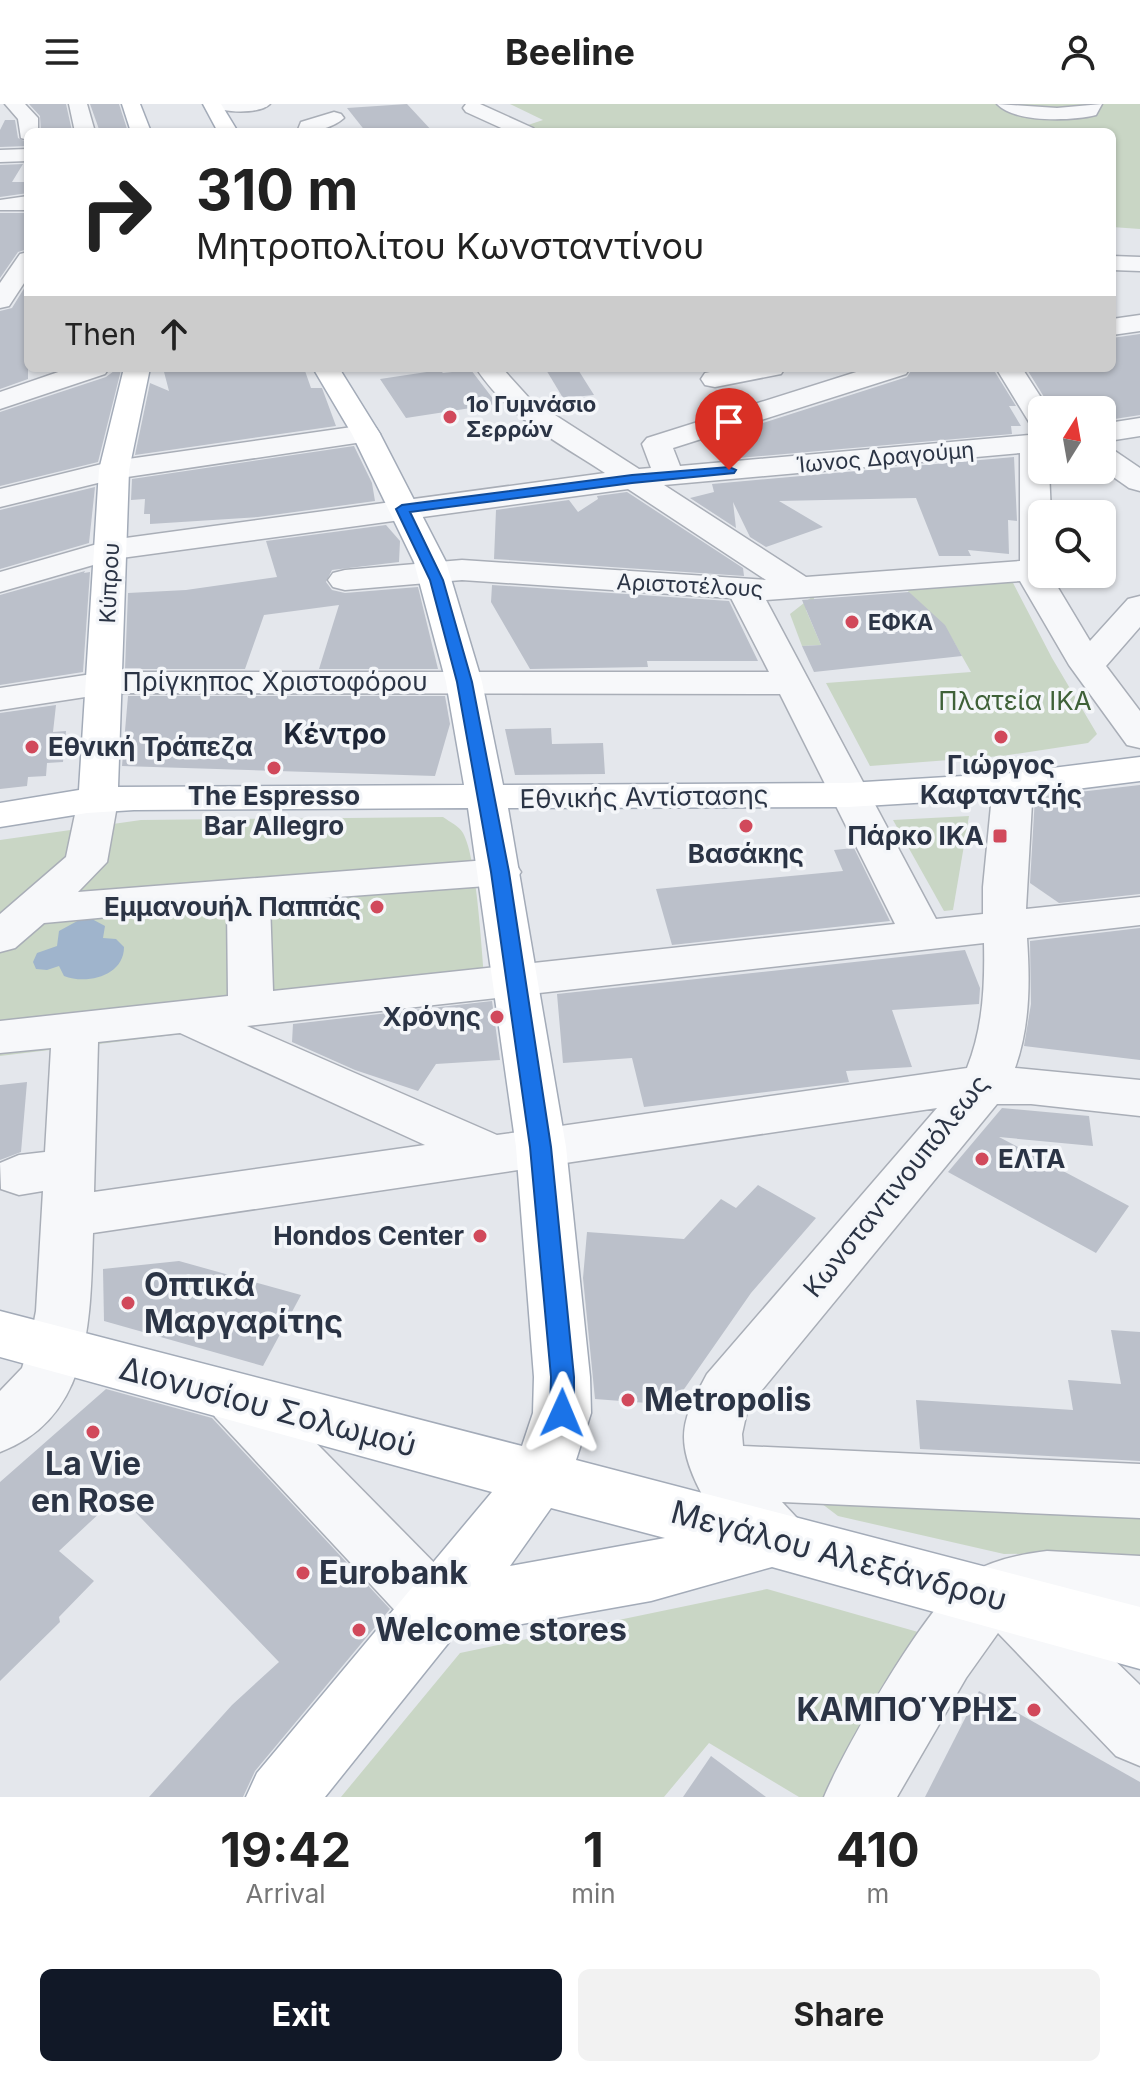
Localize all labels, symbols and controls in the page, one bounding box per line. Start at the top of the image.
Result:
icon: menu [40,30,84,74]
text: Beeline [505,30,635,74]
icon: person [1056,30,1100,74]
text: 310 m [196,156,358,224]
icon: right [64,160,168,264]
text: Μητροπολίτου Κωνσταντίνου [196,224,704,268]
icon: ahead [152,312,196,356]
text: Then [64,316,136,352]
pin [695,388,763,470]
place label: 1ο Γυμνάσιο Σερρών [466,391,596,442]
north arrow [1028,396,1116,484]
map controls [1028,396,1116,588]
icon: arrive [707,400,751,444]
marker: 1ο Γυμνάσιο Σερρών [441,408,459,426]
street label: Ίωνος Δραγούμη [795,436,975,478]
button: search [1028,500,1116,588]
street label: Κύπρου [94,542,124,624]
street label: Αριστοτέλους [616,568,764,602]
place label: ΕΦΚΑ [868,609,933,635]
marker: ΕΦΚΑ [843,613,861,631]
street label: Πρίγκηπος Χριστοφόρου [122,666,428,697]
park label: Πλατεία ΙΚΑ [938,685,1092,716]
district label: Κέντρο [284,717,386,751]
marker: Γιώργος Καφταντζής [992,728,1010,746]
place label: Εθνική Τράπεζα [48,731,253,762]
marker: Εθνική Τράπεζα [23,738,41,756]
place label: Γιώργος Καφταντζής [920,749,1082,810]
marker: The Espresso Bar Allegro [265,759,283,777]
street label: Εθνικής Αντίστασης [519,779,769,814]
place label: The Espresso Bar Allegro [188,780,360,841]
marker: Βασάκης [737,817,755,835]
place label: Πάρκο ΙΚΑ [847,820,984,851]
marker: Πάρκο ΙΚΑ [991,827,1009,845]
place label: Βασάκης [688,838,804,869]
place label: Εμμανουήλ Παππάς [104,891,361,922]
marker: Εμμανουήλ Παππάς [368,898,386,916]
place label: Χρόνης [382,1001,481,1032]
marker: Χρόνης [488,1008,506,1026]
street label: Κωνσταντινουπόλεως [796,1068,995,1303]
place label: ΕΛΤΑ [998,1143,1065,1174]
marker: ΕΛΤΑ [973,1150,991,1168]
place label: Hondos Center [273,1220,464,1251]
marker: Hondos Center [471,1227,489,1245]
place label: Οπτικά Μαργαρίτης [144,1265,343,1341]
marker: Οπτικά Μαργαρίτης [119,1294,137,1312]
street label: Διονυσίου Σολωμού [115,1348,421,1465]
position arrow [520,1371,604,1455]
place label: Metropolis [644,1380,812,1419]
marker: Metropolis [619,1391,637,1409]
marker: La Vie en Rose [84,1423,102,1441]
place label: La Vie en Rose [31,1444,155,1520]
street label: Μεγάλου Αλεξάνδρου [667,1492,1011,1619]
place label: Eurobank [319,1553,468,1592]
marker: Eurobank [294,1564,312,1582]
place label: Welcome stores [375,1610,627,1649]
marker: Welcome stores [350,1621,368,1639]
place label: ΚΑΜΠΟΎΡΗΣ [797,1690,1018,1729]
marker: ΚΑΜΠΟΎΡΗΣ [1025,1701,1043,1719]
text: 19:42 [220,1820,351,1879]
text: 1 [583,1820,604,1879]
text: 410 [836,1820,920,1879]
text: Arrival [246,1878,326,1909]
text: min [571,1878,616,1909]
text: m [866,1878,889,1909]
button: Exit [40,1969,562,2061]
button: Share [578,1969,1100,2061]

